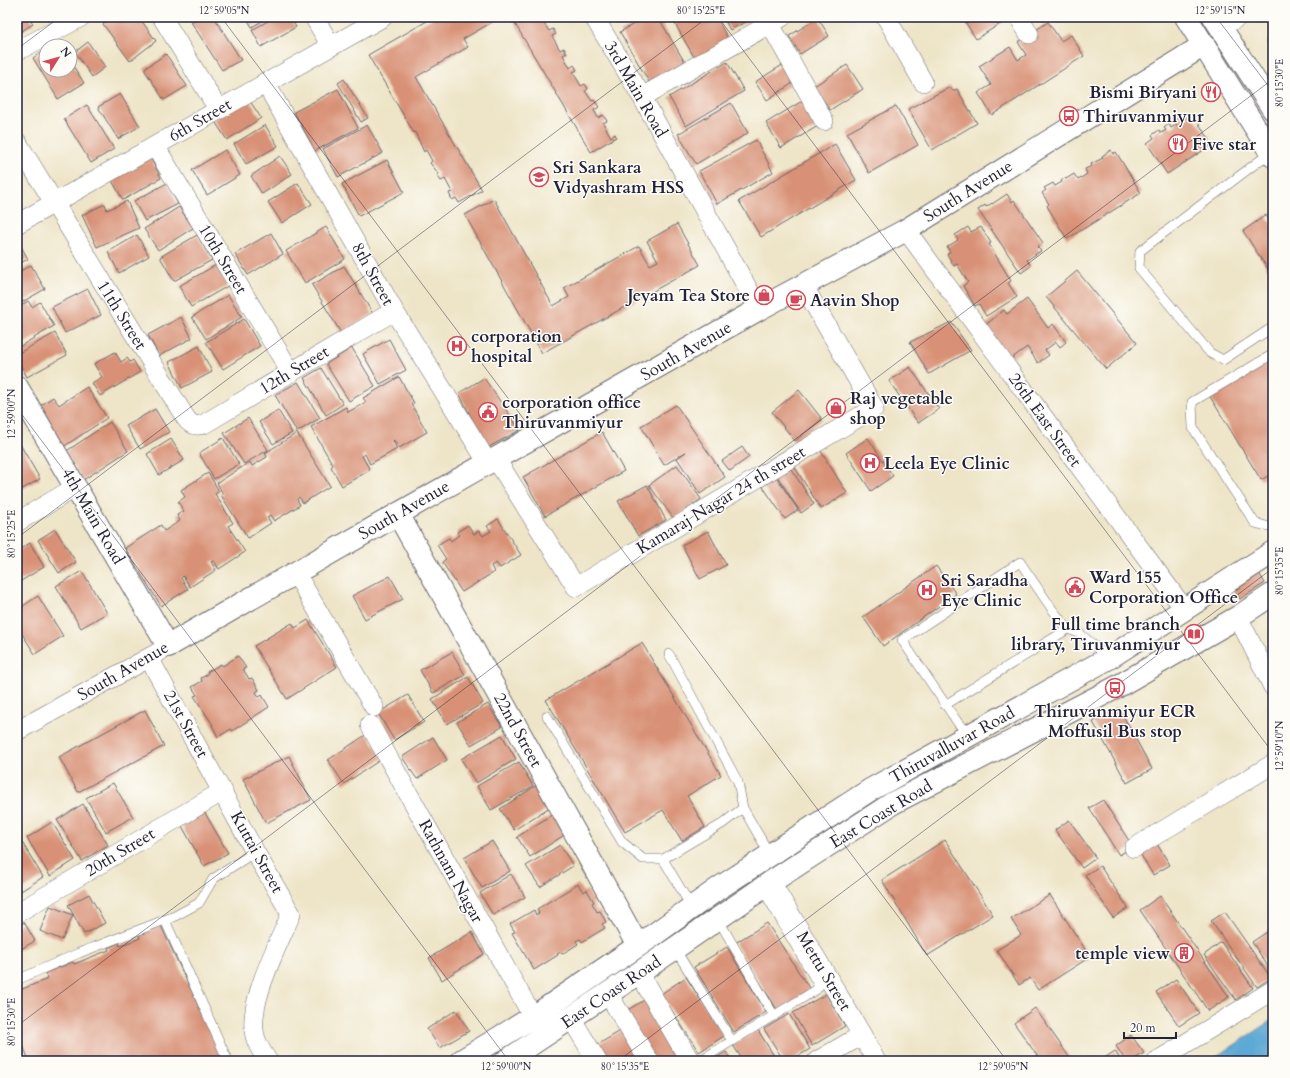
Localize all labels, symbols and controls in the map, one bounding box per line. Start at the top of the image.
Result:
text: 12°59'05"N [199,4,250,18]
text: 80°15'25"E [677,4,725,18]
text: 12°59'15"N [1195,4,1246,18]
street label: 3rd Main Road [599,36,673,142]
north arrow [38,38,78,78]
text: N [57,44,75,61]
text: 80°15'30"E [1273,59,1287,107]
place label: Bismi Biryani [1089,81,1197,104]
restaurant icon: Bismi Biryani [1200,81,1222,103]
street label: 6th Street [164,93,236,147]
bus stop icon: Thiruvanmiyur [1058,105,1080,127]
place label: Thiruvanmiyur [1083,105,1204,128]
restaurant icon: Five star [1167,133,1189,155]
place label: Five star [1192,133,1256,156]
street label: South Avenue [919,154,1017,228]
place label: Sri Sankara Vidyashram HSS [553,156,684,199]
school or university icon: Sri Sankara Vidyashram HSS [528,166,550,188]
street label: 10th Street [193,220,253,299]
street label: 8th Street [346,238,400,310]
street label: 11th Street [92,276,153,355]
place label: Jeyam Tea Store [624,284,750,307]
shop icon: Jeyam Tea Store [753,284,775,306]
cafe icon: Aavin Shop [785,289,807,311]
place label: Aavin Shop [810,289,900,312]
street label: South Avenue [636,316,736,386]
place label: corporation hospital [471,325,562,368]
hospital icon: corporation hospital [446,335,468,357]
street label: 12th Street [255,340,334,400]
street label: 26th East Street [1003,368,1087,472]
place label: Raj vegetable shop [850,387,953,430]
text: 12°59'00"N [5,388,19,439]
place label: corporation office Thiruvanmiyur [502,391,641,434]
shop icon: Raj vegetable shop [825,397,847,419]
public building icon: corporation office Thiruvanmiyur [477,401,499,423]
street label: Kamaraj Nagar 24 th street [632,440,810,560]
hospital icon: Leela Eye Clinic [859,452,881,474]
place label: Leela Eye Clinic [884,452,1010,475]
street label: 4th Main Road [56,464,130,568]
street label: South Avenue [354,475,454,545]
text: 80°15'25"E [5,510,19,558]
text: 80°15'35"E [1273,547,1287,595]
place label: Ward 155 Corporation Office [1088,566,1238,609]
place label: Sri Saradha Eye Clinic [941,569,1029,612]
public building icon: Ward 155 Corporation Office [1064,576,1086,598]
hospital icon: Sri Saradha Eye Clinic [916,579,938,601]
place label: Full time branch library, Tiruvanmiyur [1011,613,1180,656]
library icon: Full time branch library, Tiruvanmiyur [1183,623,1205,645]
street label: South Avenue [73,636,173,706]
bus stop icon: Thiruvanmiyur ECR Moffusil Bus stop [1104,677,1126,699]
street label: 21st Street [158,686,214,762]
street label: 22nd Street [488,689,548,772]
place label: Thiruvanmiyur ECR Moffusil Bus stop [1034,700,1196,743]
street label: Thiruvalluvar Road [885,701,1019,789]
text: 12°59'10"N [1273,720,1287,771]
street label: East Coast Road [825,774,937,854]
street label: Kuttai Street [225,807,289,898]
street label: Rathnam Nagar [413,815,489,927]
street label: 20th Street [81,822,160,882]
street label: Mettu Street [791,927,857,1016]
place label: temple view [1075,942,1171,965]
building icon: temple view [1173,942,1195,964]
street label: East Coast Road [556,950,666,1034]
text: 80°15'30"E [5,998,19,1046]
scale bar [1124,1014,1176,1040]
text: 20 m [1130,1020,1157,1036]
text: 12°59'00"N [481,1060,532,1074]
text: 80°15'35"E [601,1060,649,1074]
text: 12°59'05"N [978,1060,1029,1074]

